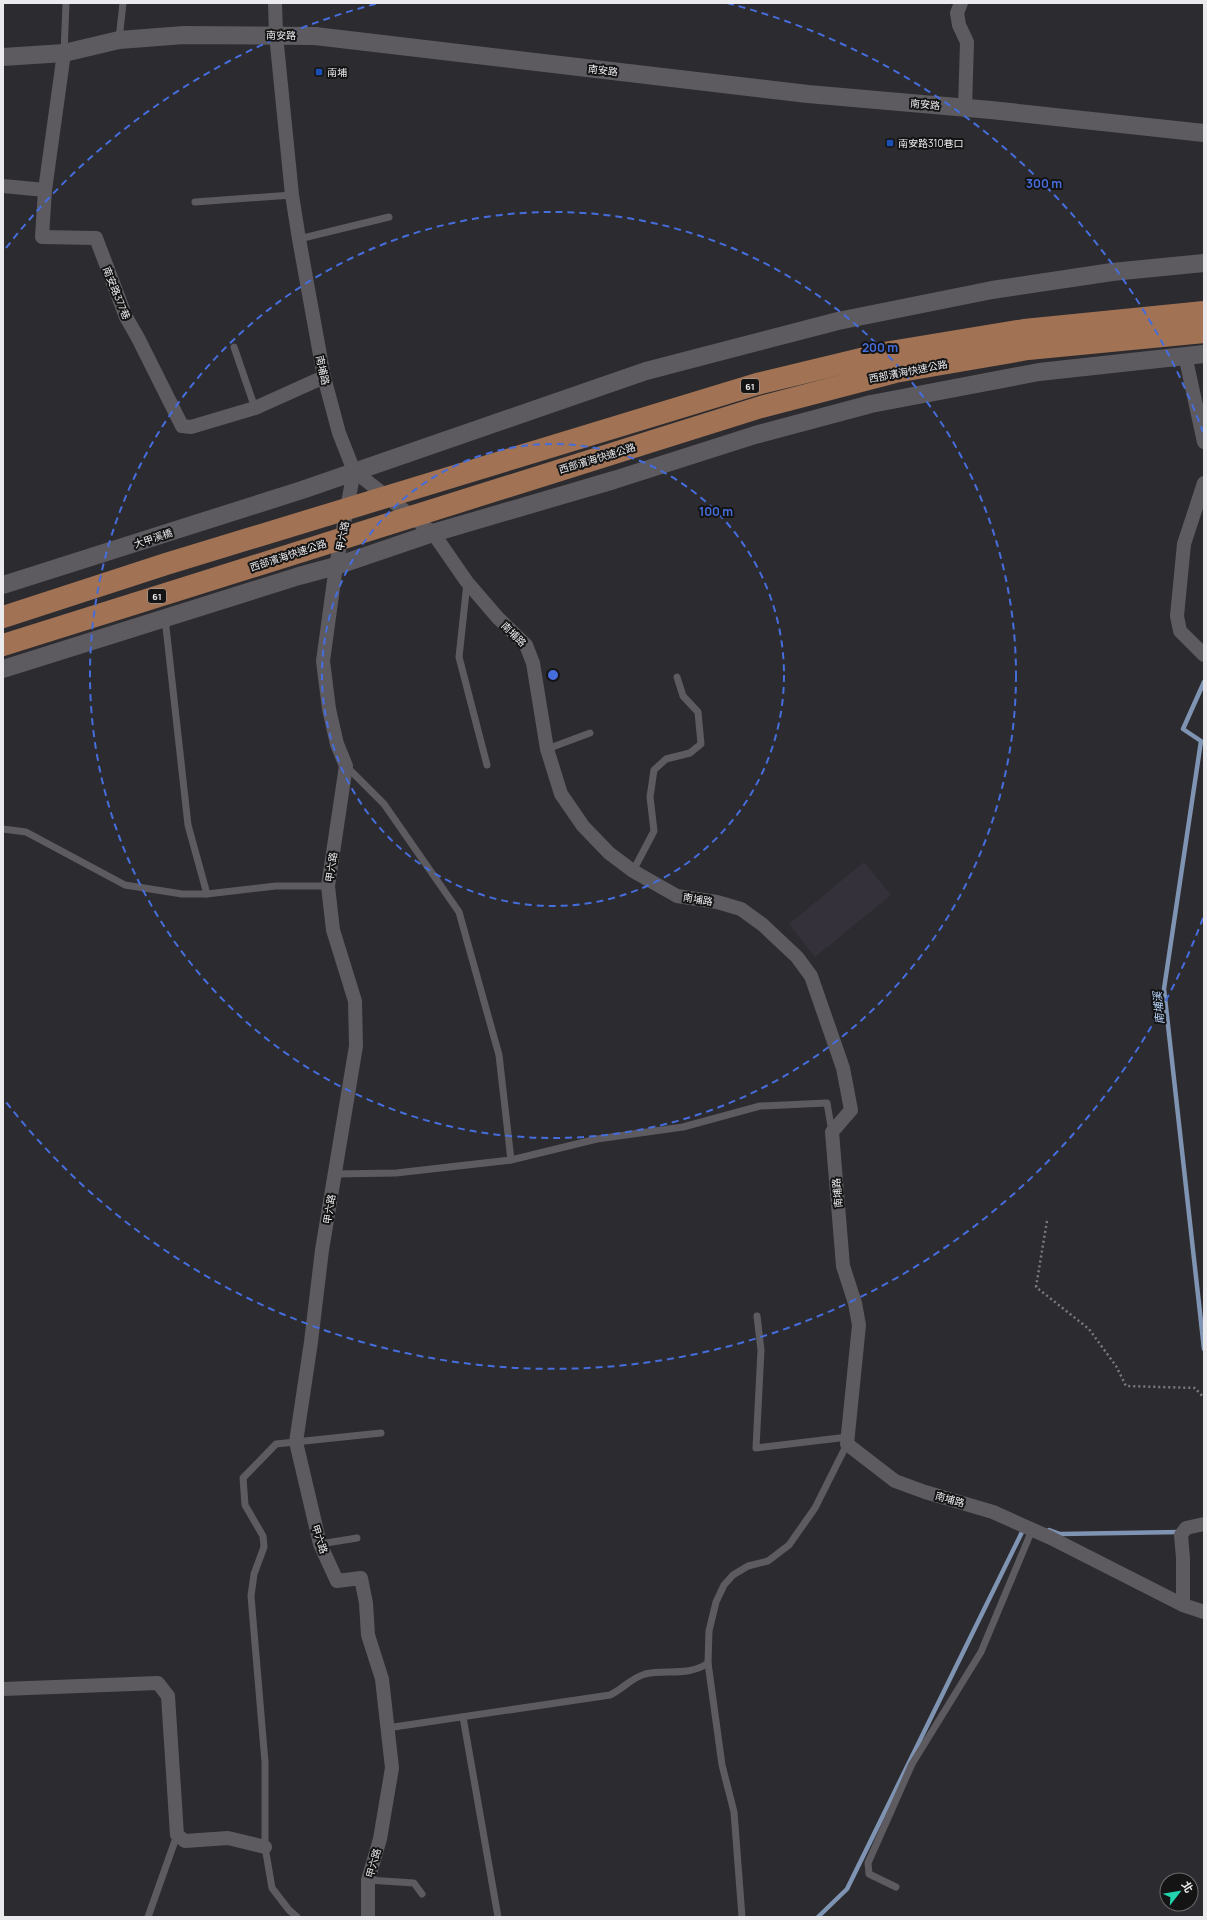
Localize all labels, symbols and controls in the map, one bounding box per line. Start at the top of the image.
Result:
street label: 南安路 [266,28,296,42]
street label: 南安路 [587,61,619,79]
place label: 南埔 [327,65,347,79]
marker: 南埔 [314,67,324,77]
street label: 南安路 [909,96,941,112]
place label: 南安路310巷口 [898,136,964,150]
marker: 南安路310巷口 [885,138,895,148]
text: 300 m [1026,175,1062,192]
street label: 南安路377巷 [100,264,134,322]
text: 200 m [862,339,898,356]
street label: 南埔路 [313,354,333,386]
street label: 西部濱海快速公路 [867,356,949,386]
road number: 61 [741,379,759,393]
street label: 西部濱海快速公路 [557,440,637,476]
text: 100 m [699,503,733,520]
street label: 甲六路 [332,520,352,552]
street label: 大甲溪橋 [132,525,174,551]
street label: 西部濱海快速公路 [248,536,328,574]
road number: 61 [148,589,166,603]
street label: 南埔路 [498,618,530,650]
centre of rings [546,668,560,682]
street label: 甲六路 [322,851,340,883]
street label: 南埔路 [682,890,714,908]
water label: 南埔溪 [1149,989,1167,1025]
street label: 南埔路 [829,1177,845,1209]
street label: 甲六路 [320,1193,338,1225]
street label: 南埔路 [934,1488,966,1510]
street label: 甲六路 [309,1523,331,1555]
street label: 甲六路 [362,1847,384,1879]
north arrow [1159,1872,1199,1912]
text: 北 [1179,1878,1197,1895]

